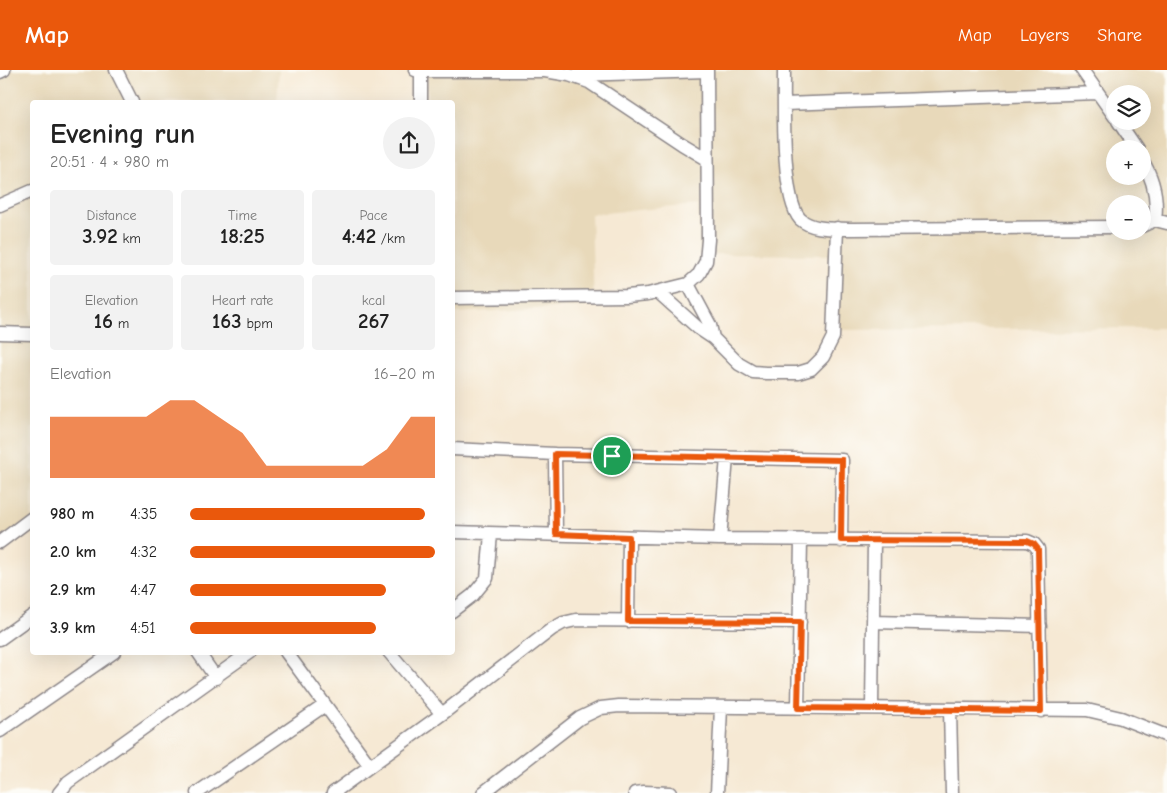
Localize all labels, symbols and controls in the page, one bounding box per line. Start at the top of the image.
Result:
text: Map [25,21,69,49]
text: Map [958,25,992,46]
text: Layers [1020,25,1069,46]
text: Share [1097,25,1142,46]
map controls [1106,85,1151,240]
button: layers [1106,85,1151,130]
button: share [383,117,435,169]
text: Evening run [50,118,195,150]
button: + [1106,140,1151,185]
text: 20:51 · 4 × 980 m [50,153,169,171]
button: − [1106,195,1151,240]
text: Distance [86,207,137,224]
text: Time [228,207,257,224]
text: Pace [359,207,388,224]
text: 3.92 [82,224,118,248]
text: 18:25 [220,224,265,248]
text: 4:42 [342,224,376,248]
text: km [118,230,141,247]
text: /km [376,230,405,247]
text: Elevation [85,292,138,309]
text: Heart rate [212,292,273,309]
text: kcal [362,292,385,309]
text: 16 [94,309,113,333]
text: 163 [212,309,242,333]
text: 267 [358,309,389,333]
text: m [113,315,129,332]
text: bpm [242,315,273,332]
text: Elevation [50,365,111,383]
text: 16–20 m [374,365,435,383]
pin [591,435,633,477]
icon: arrive [598,442,626,470]
text: 980 m [50,505,94,523]
text: 4:35 [130,505,157,523]
text: 2.0 km [50,543,96,561]
text: 4:32 [130,543,157,561]
text: 2.9 km [50,581,95,599]
text: 4:47 [130,581,156,599]
text: 3.9 km [50,619,95,637]
text: 4:51 [130,619,156,637]

